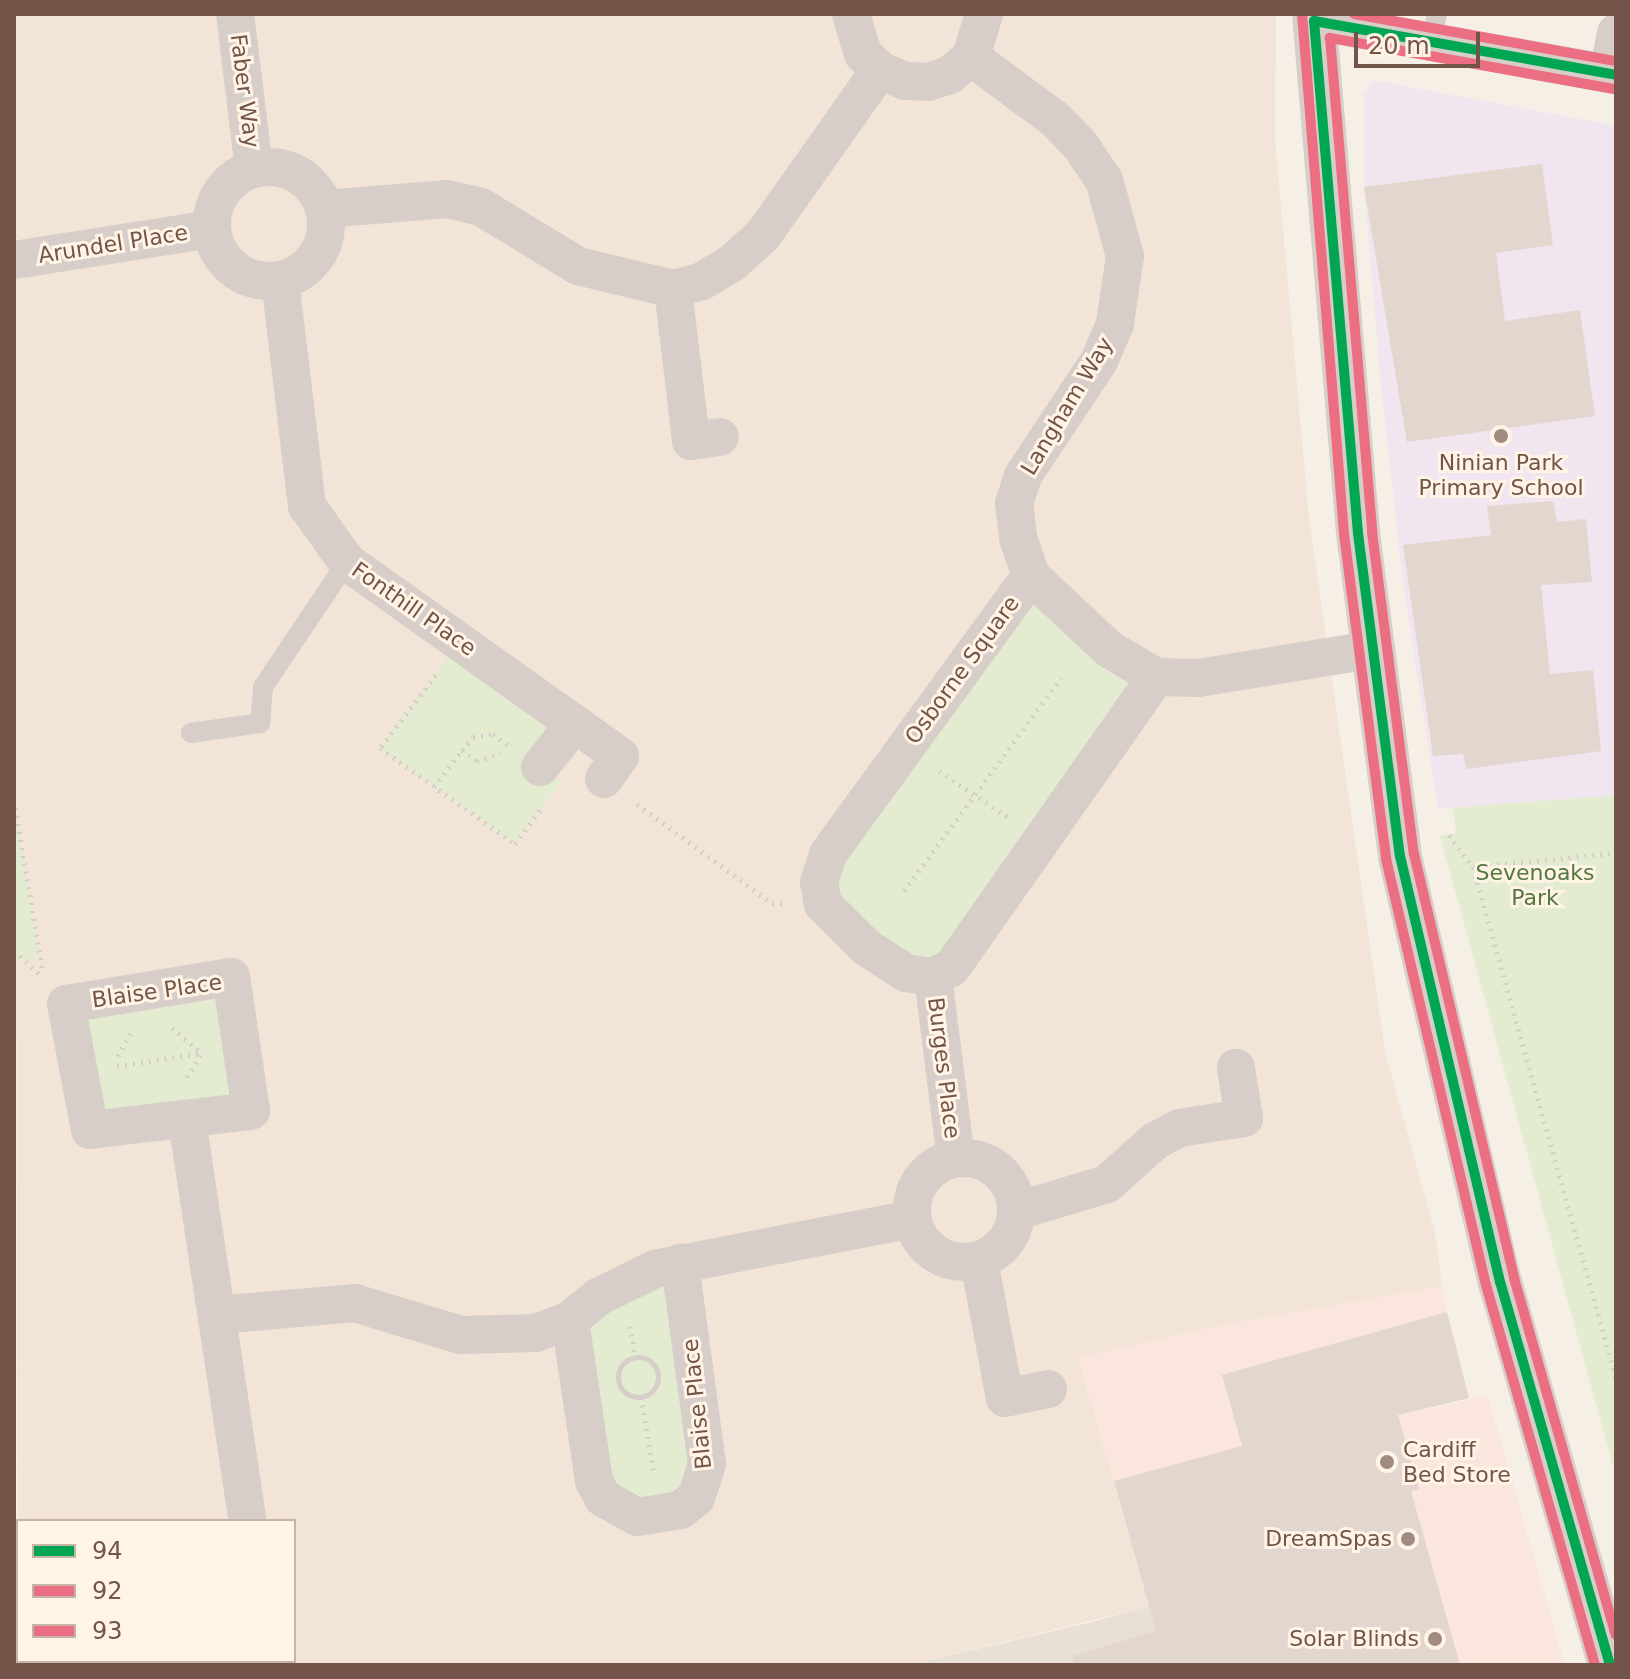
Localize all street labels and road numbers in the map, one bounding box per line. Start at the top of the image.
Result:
street label: Faber Way [225,33,265,149]
street label: Arundel Place [36,219,190,269]
street label: Langham Way [1015,332,1119,480]
street label: Fonthill Place [347,556,481,662]
street label: Osborne Square [899,591,1025,749]
street label: Blaise Place [90,969,224,1013]
street label: Burges Place [922,996,966,1140]
street label: Blaise Place [677,1337,717,1471]

